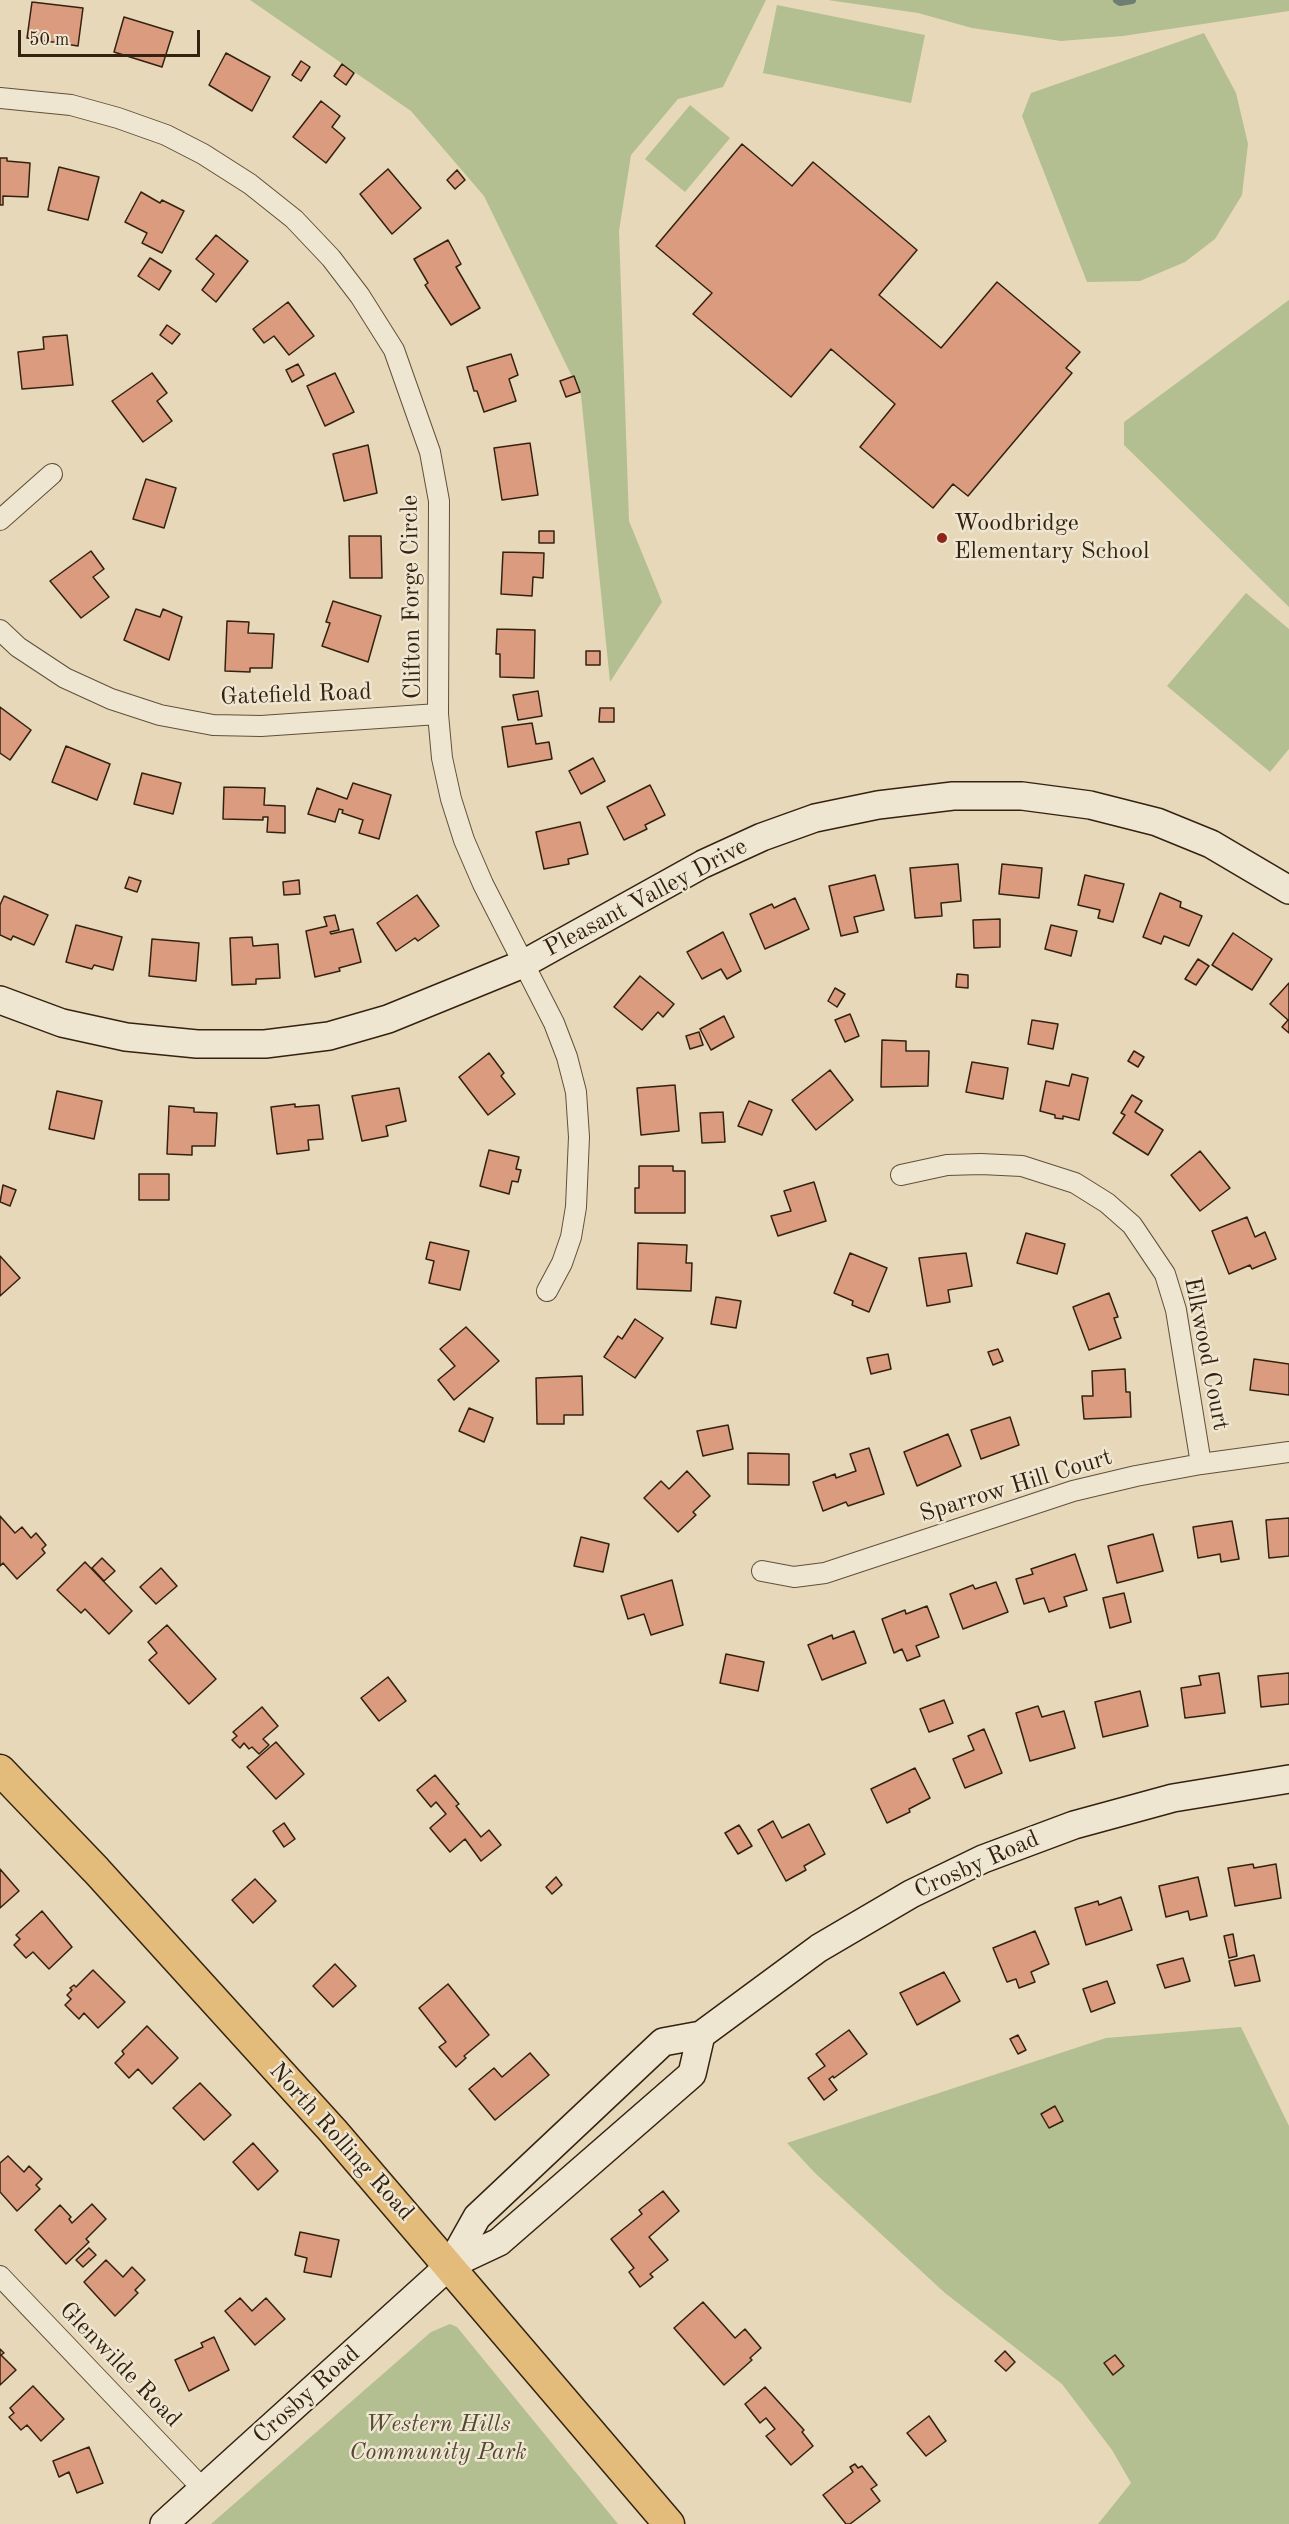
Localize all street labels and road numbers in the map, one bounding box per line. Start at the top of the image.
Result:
street label: Clifton Forge Circle [396,495,428,699]
street label: Gatefield Road [220,678,372,712]
street label: Pleasant Valley Drive [540,832,752,964]
street label: Elkwood Court [1177,1275,1235,1433]
street label: Sparrow Hill Court [916,1443,1116,1529]
street label: Crosby Road [910,1825,1044,1905]
street label: North Rolling Road [262,2057,420,2227]
street label: Glenwilde Road [53,2296,187,2434]
street label: Crosby Road [248,2340,366,2450]

